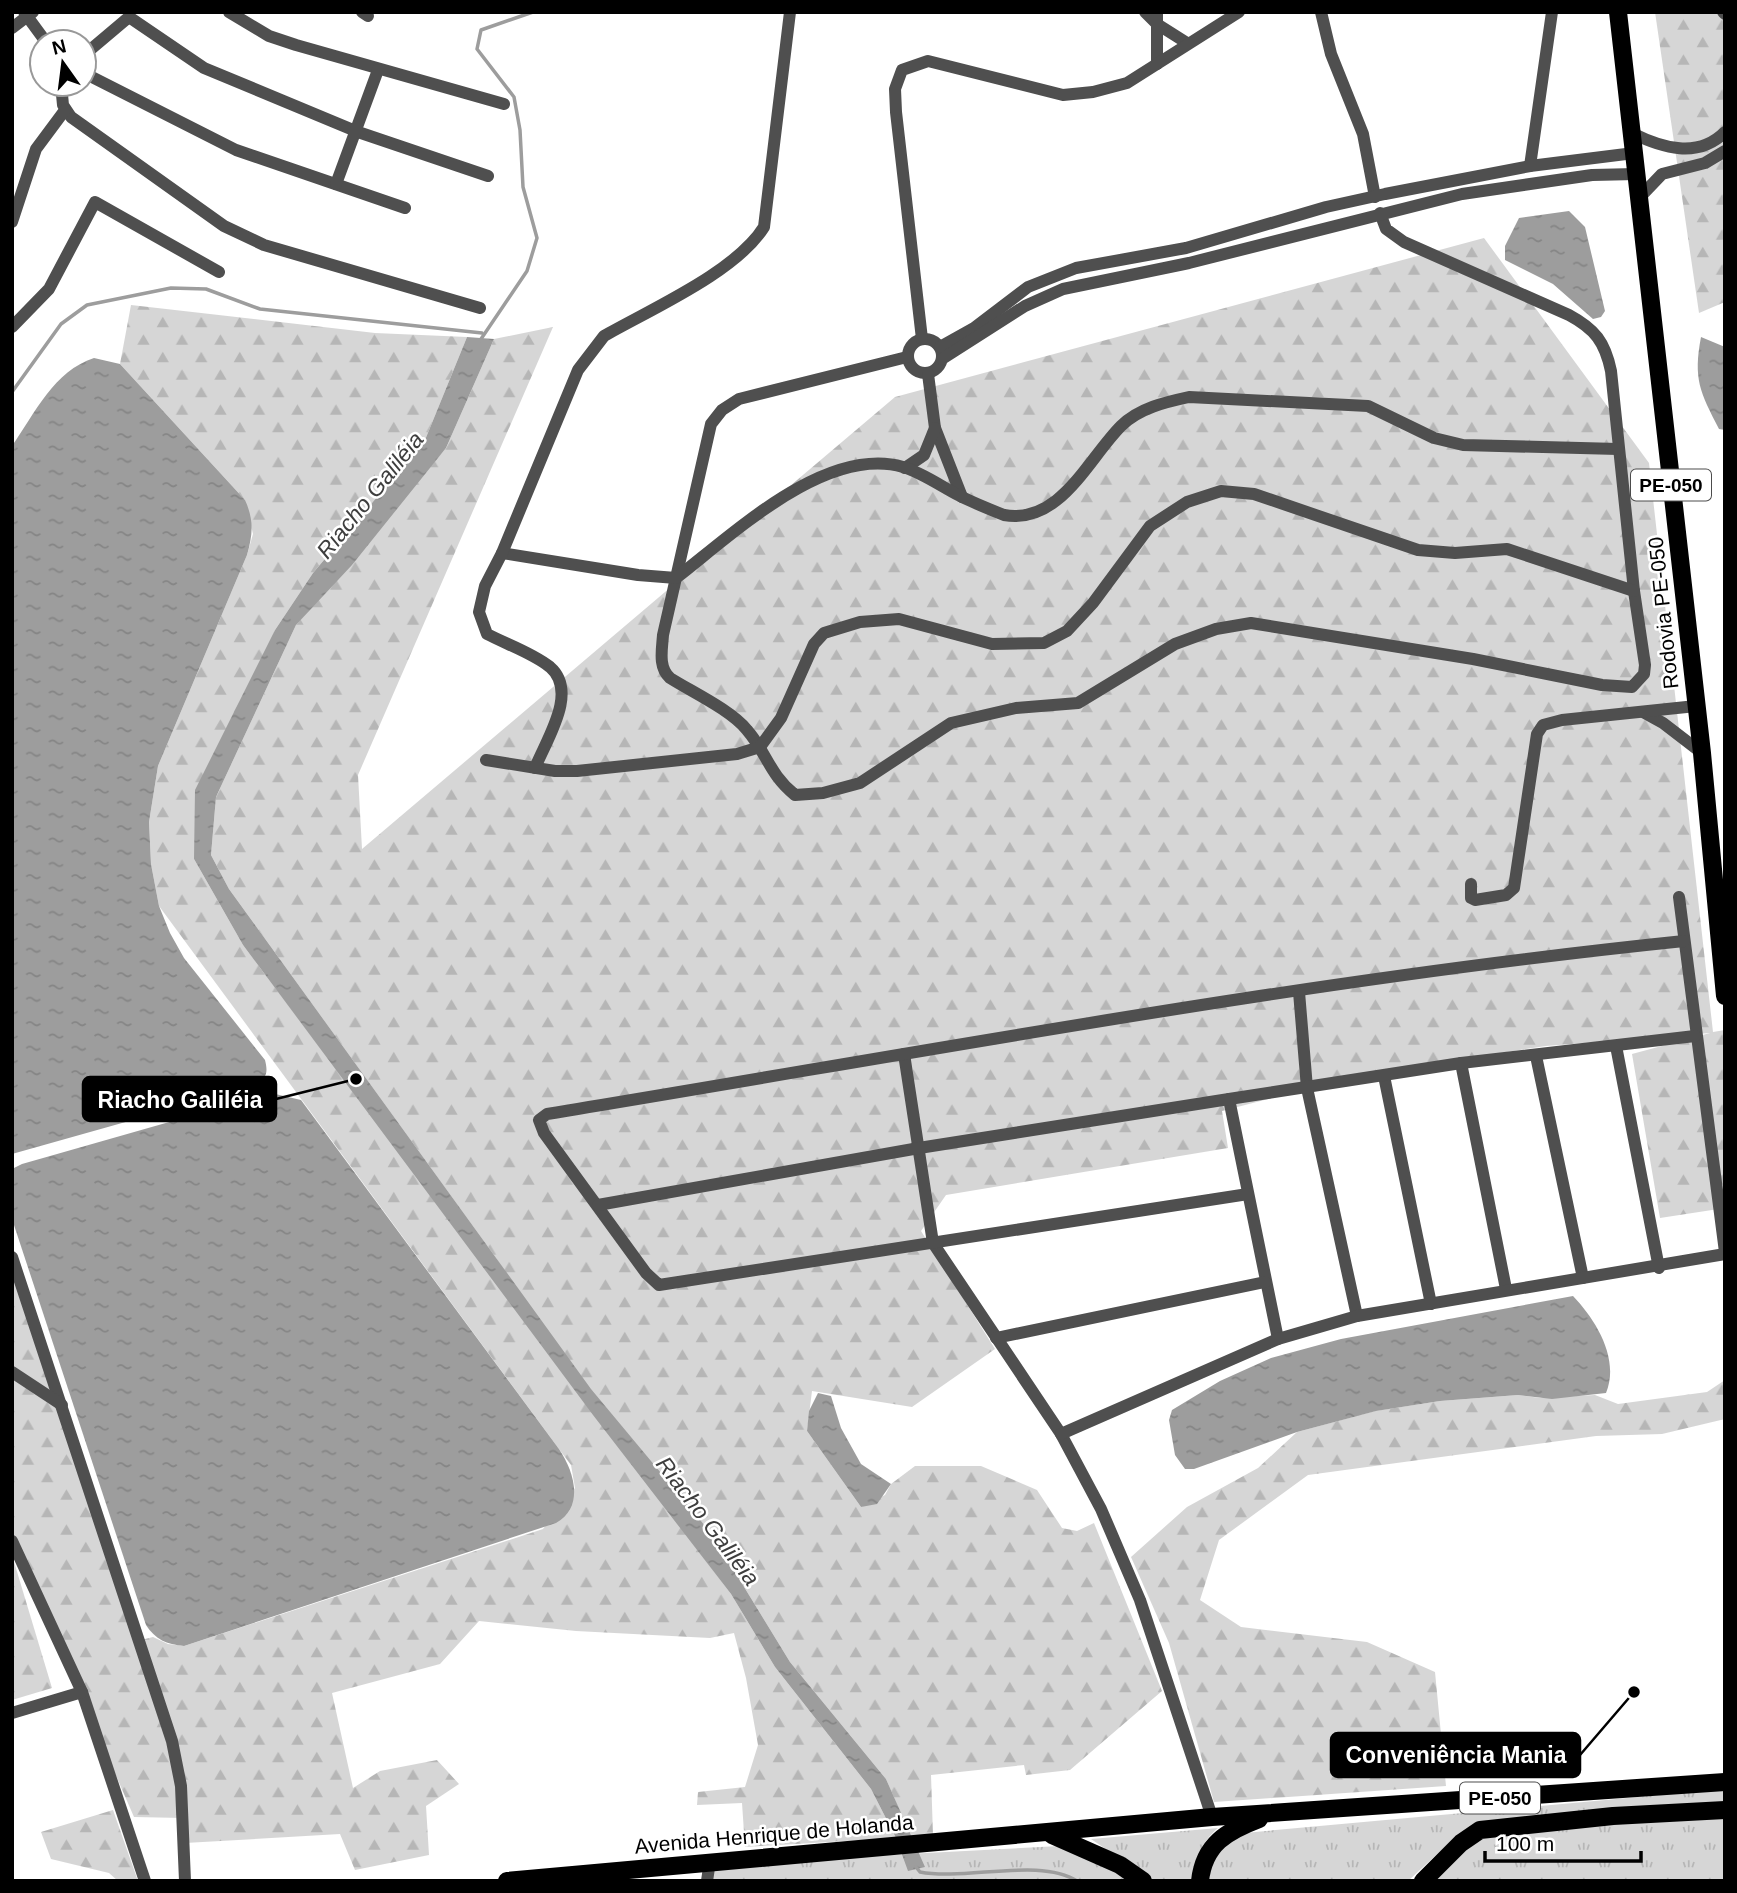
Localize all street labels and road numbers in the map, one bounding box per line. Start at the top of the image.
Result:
road number: PE-050 [1631,470,1711,500]
street label: Rodovia PE-050 [1644,536,1682,690]
road number: PE-050 [1460,1782,1540,1814]
street label: Avenida Henrique de Holanda [634,1810,915,1858]

